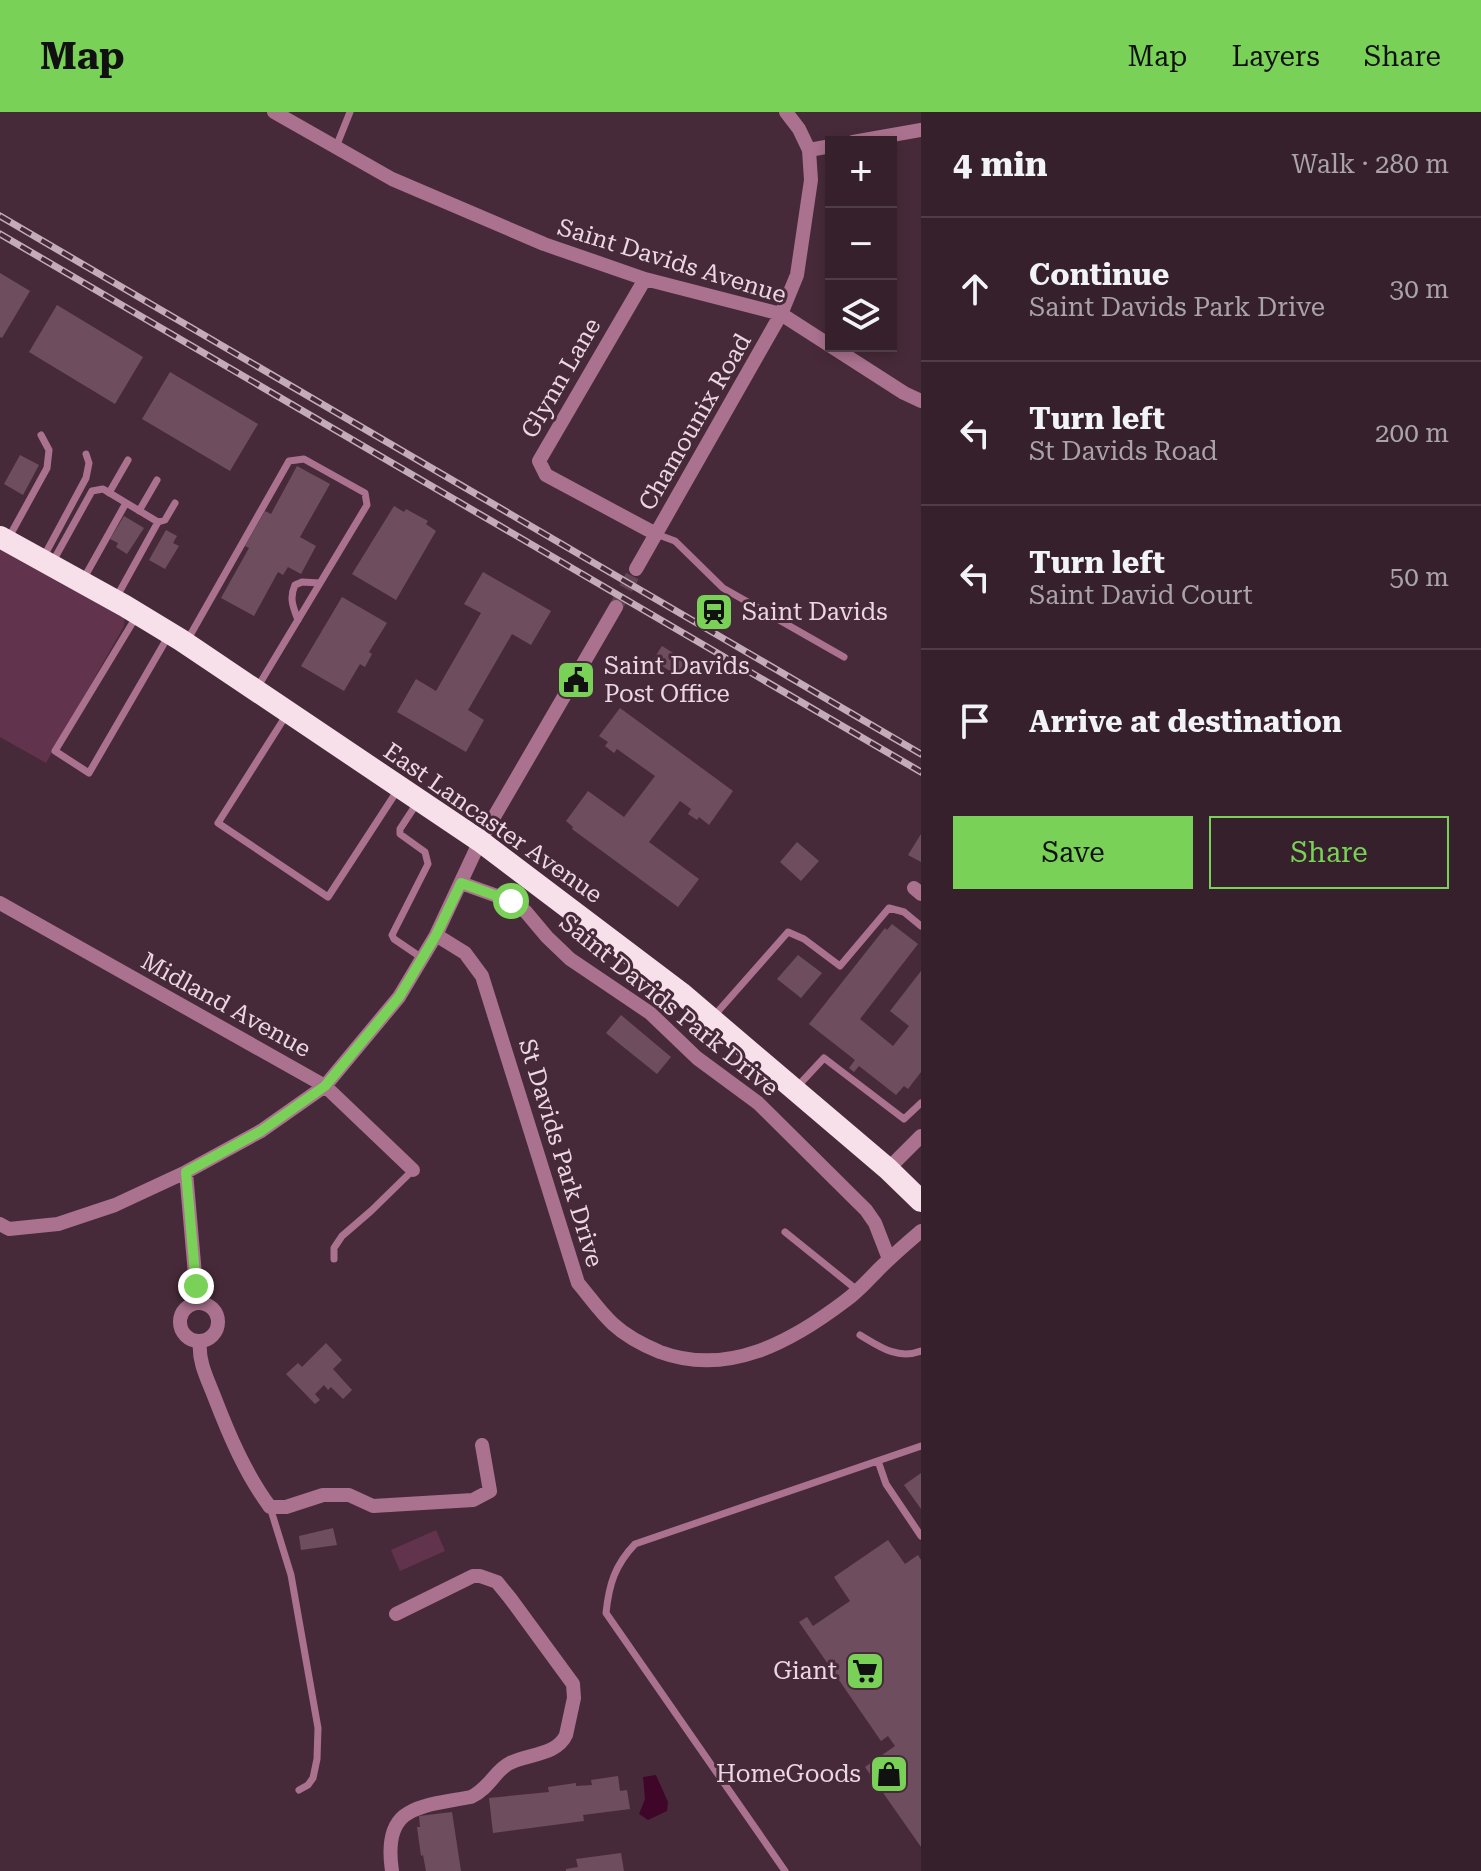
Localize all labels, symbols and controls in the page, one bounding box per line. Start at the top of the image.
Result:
text: Map [40,34,125,78]
text: Map [1128,40,1187,73]
text: Layers [1231,40,1320,73]
text: Share [1364,40,1441,73]
map controls [825,136,897,352]
button: + [825,136,897,208]
text: 4 min [953,144,1048,184]
text: Walk · 280 m [1291,149,1449,179]
button: − [825,208,897,280]
street label: Saint Davids Avenue [554,213,790,309]
text: Continue [1029,257,1169,292]
icon: ahead [953,267,997,311]
text: 30 m [1390,274,1449,304]
button: layers [825,280,897,352]
text: Saint Davids Park Drive [1029,292,1325,322]
street label: Glynn Lane [515,313,607,443]
street label: Chamounix Road [633,329,757,515]
text: Turn left [1029,401,1165,436]
icon: left [953,411,997,455]
text: 200 m [1375,418,1449,448]
text: St Davids Road [1029,436,1218,466]
text: Turn left [1029,545,1165,580]
icon: left [953,555,997,599]
text: 50 m [1390,562,1449,592]
text: Saint David Court [1029,580,1253,610]
station icon: Saint Davids [693,591,735,633]
place label: Saint Davids [742,598,888,626]
place label: Saint Davids Post Office [604,652,750,708]
public building icon: Saint Davids Post Office [555,659,597,701]
icon: arrive [953,699,997,743]
text: Arrive at destination [1029,704,1342,739]
street label: East Lancaster Avenue [378,737,608,909]
button: Save [953,816,1193,889]
button: Share [1209,816,1449,889]
route start [493,883,529,919]
street label: Saint Davids Park Drive [554,908,784,1102]
street label: Midland Avenue [136,947,316,1063]
street label: St Davids Park Drive [513,1036,609,1270]
route end [178,1268,214,1304]
supermarket icon: Giant [844,1650,886,1692]
place label: Giant [773,1657,837,1685]
shop icon: HomeGoods [868,1753,910,1795]
place label: HomeGoods [716,1760,861,1788]

